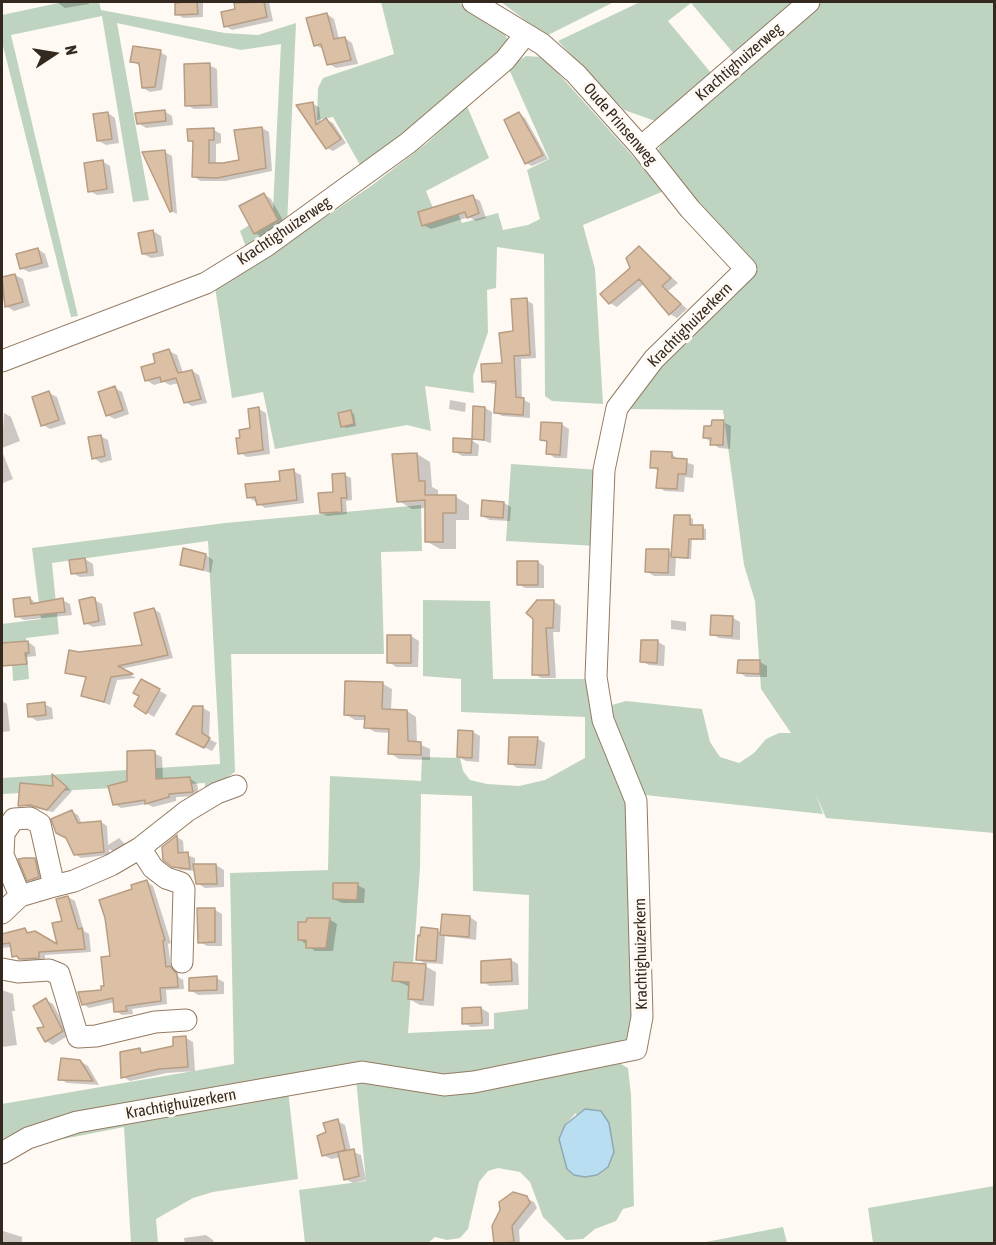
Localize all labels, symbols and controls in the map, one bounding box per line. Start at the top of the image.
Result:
street label: Krachtighuizerweg [692,19,786,105]
north arrow [24,24,84,84]
text: N [62,44,81,57]
street label: Oude Prinsenweg [579,79,661,169]
street label: Krachtighuizerweg [234,193,334,269]
street label: Krachtighuizerkern [644,279,736,371]
street label: Krachtighuizerkern [630,898,652,1010]
street label: Krachtighuizerkern [124,1085,238,1123]

